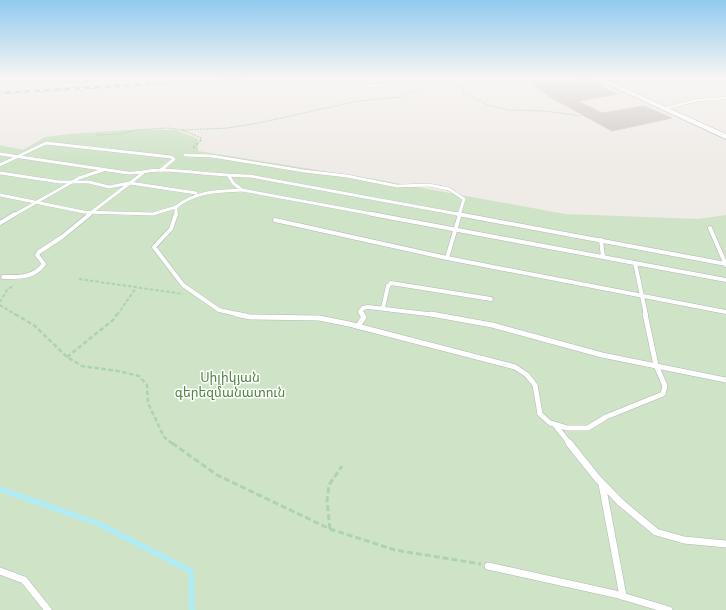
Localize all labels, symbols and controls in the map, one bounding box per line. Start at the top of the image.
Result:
park label: Սիլիկյան գերեզմանատուն [175,368,285,402]

